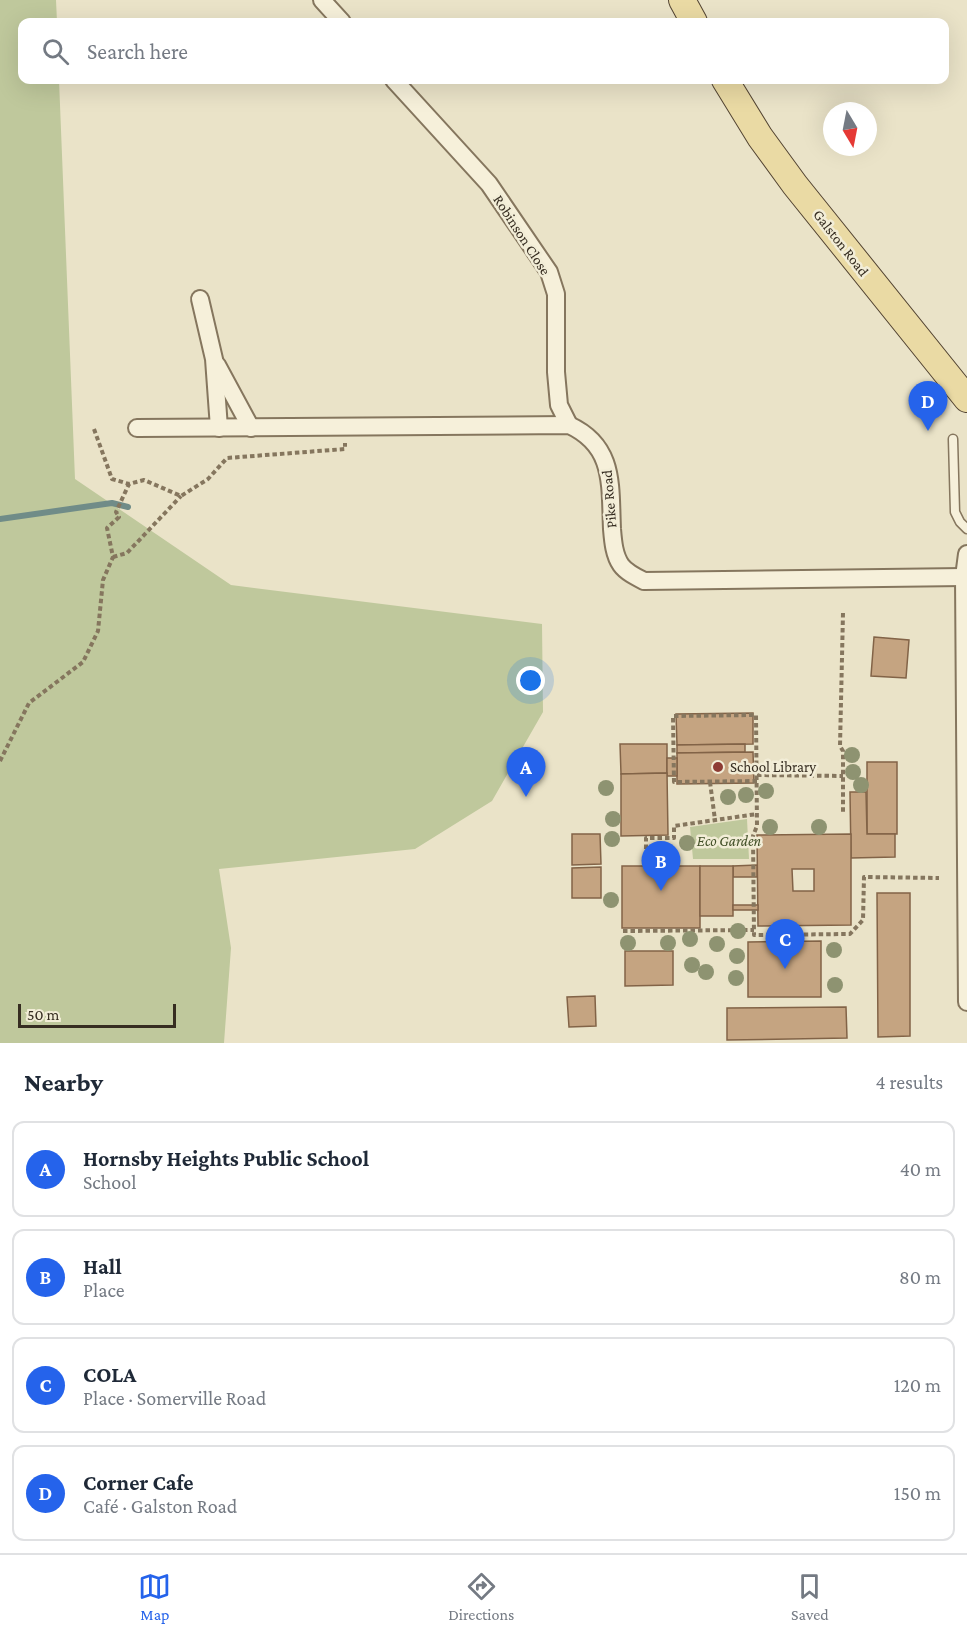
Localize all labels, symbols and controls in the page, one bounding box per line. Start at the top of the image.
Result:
search box [18,18,949,84]
icon: search [39,35,72,68]
text: Search here [87,39,188,64]
north arrow [823,102,877,156]
street label: Robinson Close [490,192,554,278]
street label: Galston Road [810,207,872,279]
pin: D [908,382,948,431]
street label: Pike Road [598,469,620,529]
your location [516,666,545,695]
pin: A [506,748,546,797]
place label: School Library [730,759,816,776]
marker: School Library [711,760,725,774]
park label: Eco Garden [697,833,762,849]
pin: B [642,842,680,891]
pin: C [766,920,804,969]
scale bar [18,1001,176,1028]
text: 50 m [27,1006,59,1023]
text: Nearby [24,1068,103,1097]
text: 4 results [876,1071,943,1093]
text: Hornsby Heights Public School [83,1146,369,1171]
text: A [40,1158,51,1180]
text: 40 m [900,1158,941,1180]
text: School [83,1171,136,1193]
text: Hall [83,1254,122,1279]
text: B [40,1266,51,1288]
text: 80 m [899,1266,941,1288]
text: Place [83,1279,125,1301]
text: COLA [83,1362,136,1387]
text: C [39,1374,52,1396]
text: 120 m [894,1374,941,1396]
text: Place · Somerville Road [83,1387,266,1409]
text: Corner Cafe [83,1470,194,1495]
text: D [39,1482,52,1504]
text: 150 m [894,1482,941,1504]
text: Café · Galston Road [83,1495,237,1517]
tab: Map [138,1570,171,1623]
tab: Directions [448,1570,514,1623]
tab: Saved [791,1570,829,1623]

